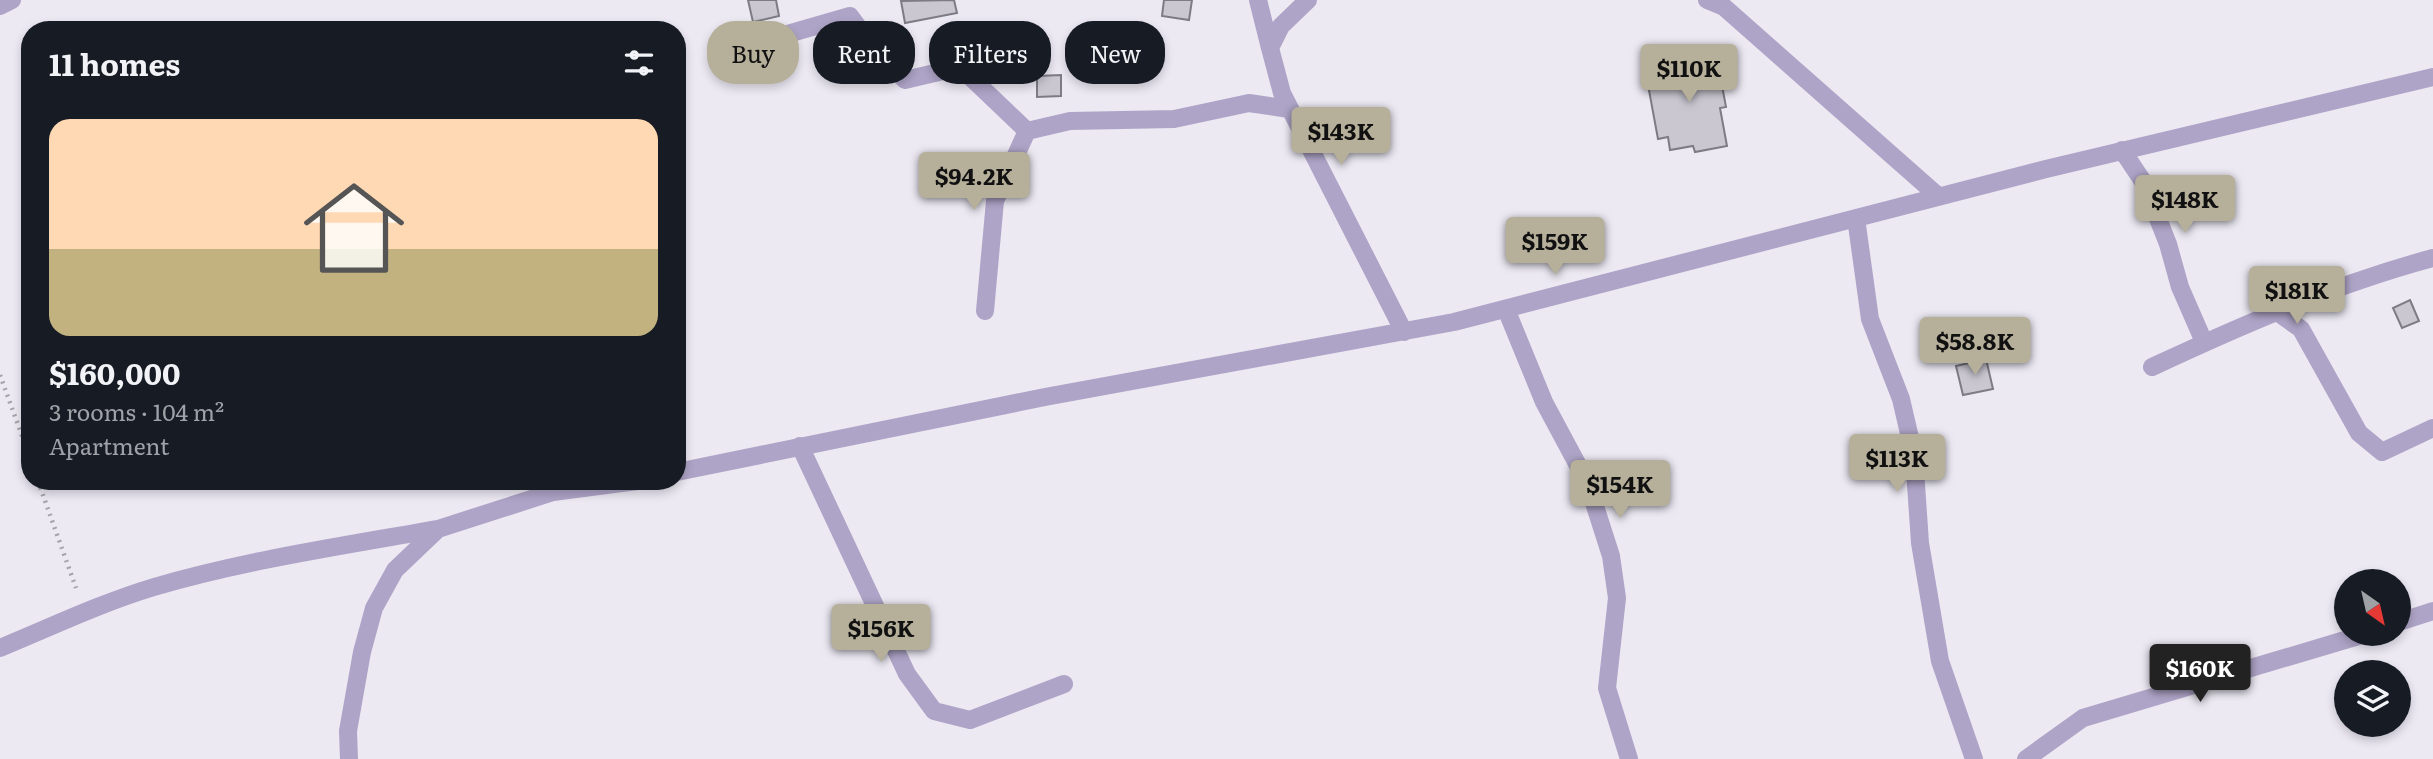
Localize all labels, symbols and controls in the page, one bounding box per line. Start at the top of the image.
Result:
chip: Buy [707,21,799,84]
chip: Rent [813,21,915,84]
chip: Filters [929,21,1051,84]
chip: New [1065,21,1165,84]
text: 11 homes [49,41,180,85]
icon: filters [620,44,658,82]
pin: $110K [1640,44,1738,104]
text: $110K [1657,50,1721,84]
pin: $143K [1292,108,1390,167]
text: $143K [1307,113,1375,147]
pin: $94.2K [917,152,1031,212]
text: $94.2K [935,158,1013,192]
icon: home [291,165,417,291]
pin: $148K [2136,176,2234,235]
text: $148K [2151,181,2219,215]
pin: $159K [1506,218,1604,277]
text: $159K [1522,223,1588,257]
pin: $181K [2248,266,2346,326]
text: $181K [2265,272,2329,306]
pin: $58.8K [1918,318,2032,377]
text: $58.8K [1936,323,2014,357]
text: $160,000 [49,350,181,394]
text: 3 rooms · 104 m² [49,394,224,428]
text: Apartment [49,428,169,462]
pin: $113K [1848,434,1946,494]
text: $113K [1865,440,1929,474]
pin: $154K [1571,461,1669,520]
text: $154K [1586,466,1654,500]
north arrow [2334,569,2412,646]
map controls [2334,569,2411,737]
pin: $156K [832,604,930,664]
text: $156K [847,610,915,644]
pin: $160K [2151,644,2249,704]
text: $160K [2166,650,2234,684]
button: layers [2334,660,2411,737]

